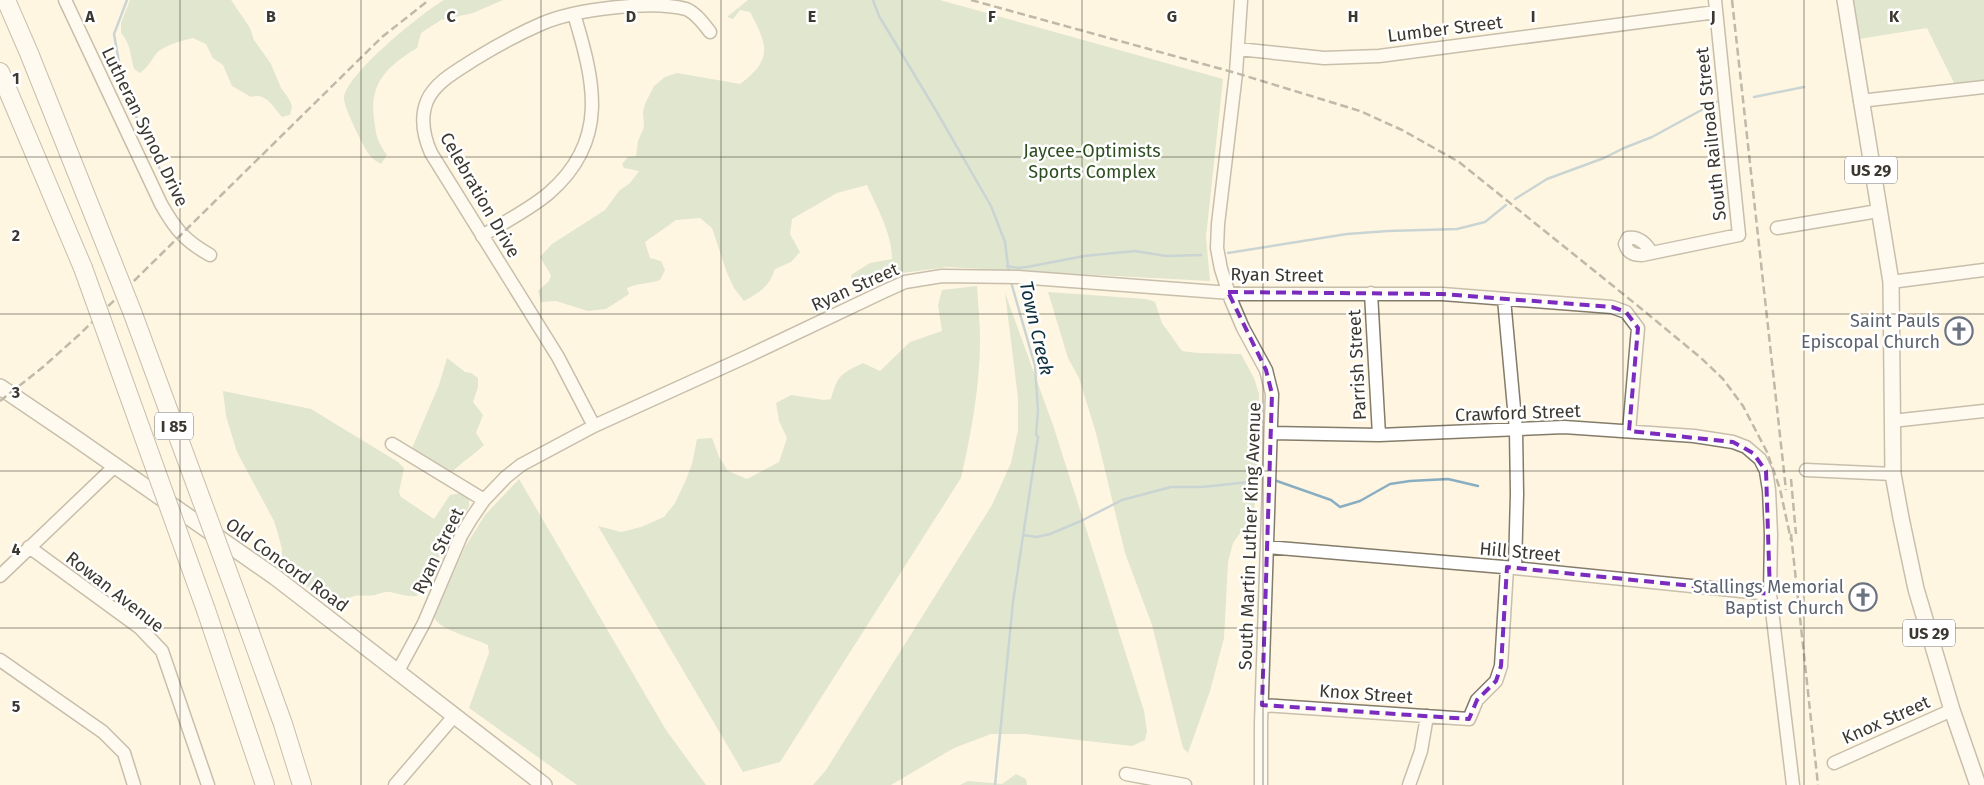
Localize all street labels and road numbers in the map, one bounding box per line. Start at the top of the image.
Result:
street label: Lumber Street [1386,11,1504,47]
street label: Lutheran Synod Drive [97,44,193,210]
street label: South Railroad Street [1691,46,1731,222]
street label: Celebration Drive [435,128,525,262]
road number: US 29 [1845,156,1897,184]
street label: Ryan Street [808,258,903,316]
street label: Ryan Street [1230,263,1324,287]
street label: Parrish Street [1343,309,1371,421]
street label: Crawford Street [1455,400,1582,426]
street label: South Martin Luther King Avenue [1234,402,1266,670]
road number: I 85 [155,412,193,440]
street label: Ryan Street [408,504,469,598]
street label: Old Concord Road [221,513,353,617]
street label: Hill Street [1478,537,1562,567]
street label: Rowan Avenue [61,547,169,637]
road number: US 29 [1903,620,1955,646]
street label: Knox Street [1318,680,1414,708]
street label: Knox Street [1839,691,1934,749]

